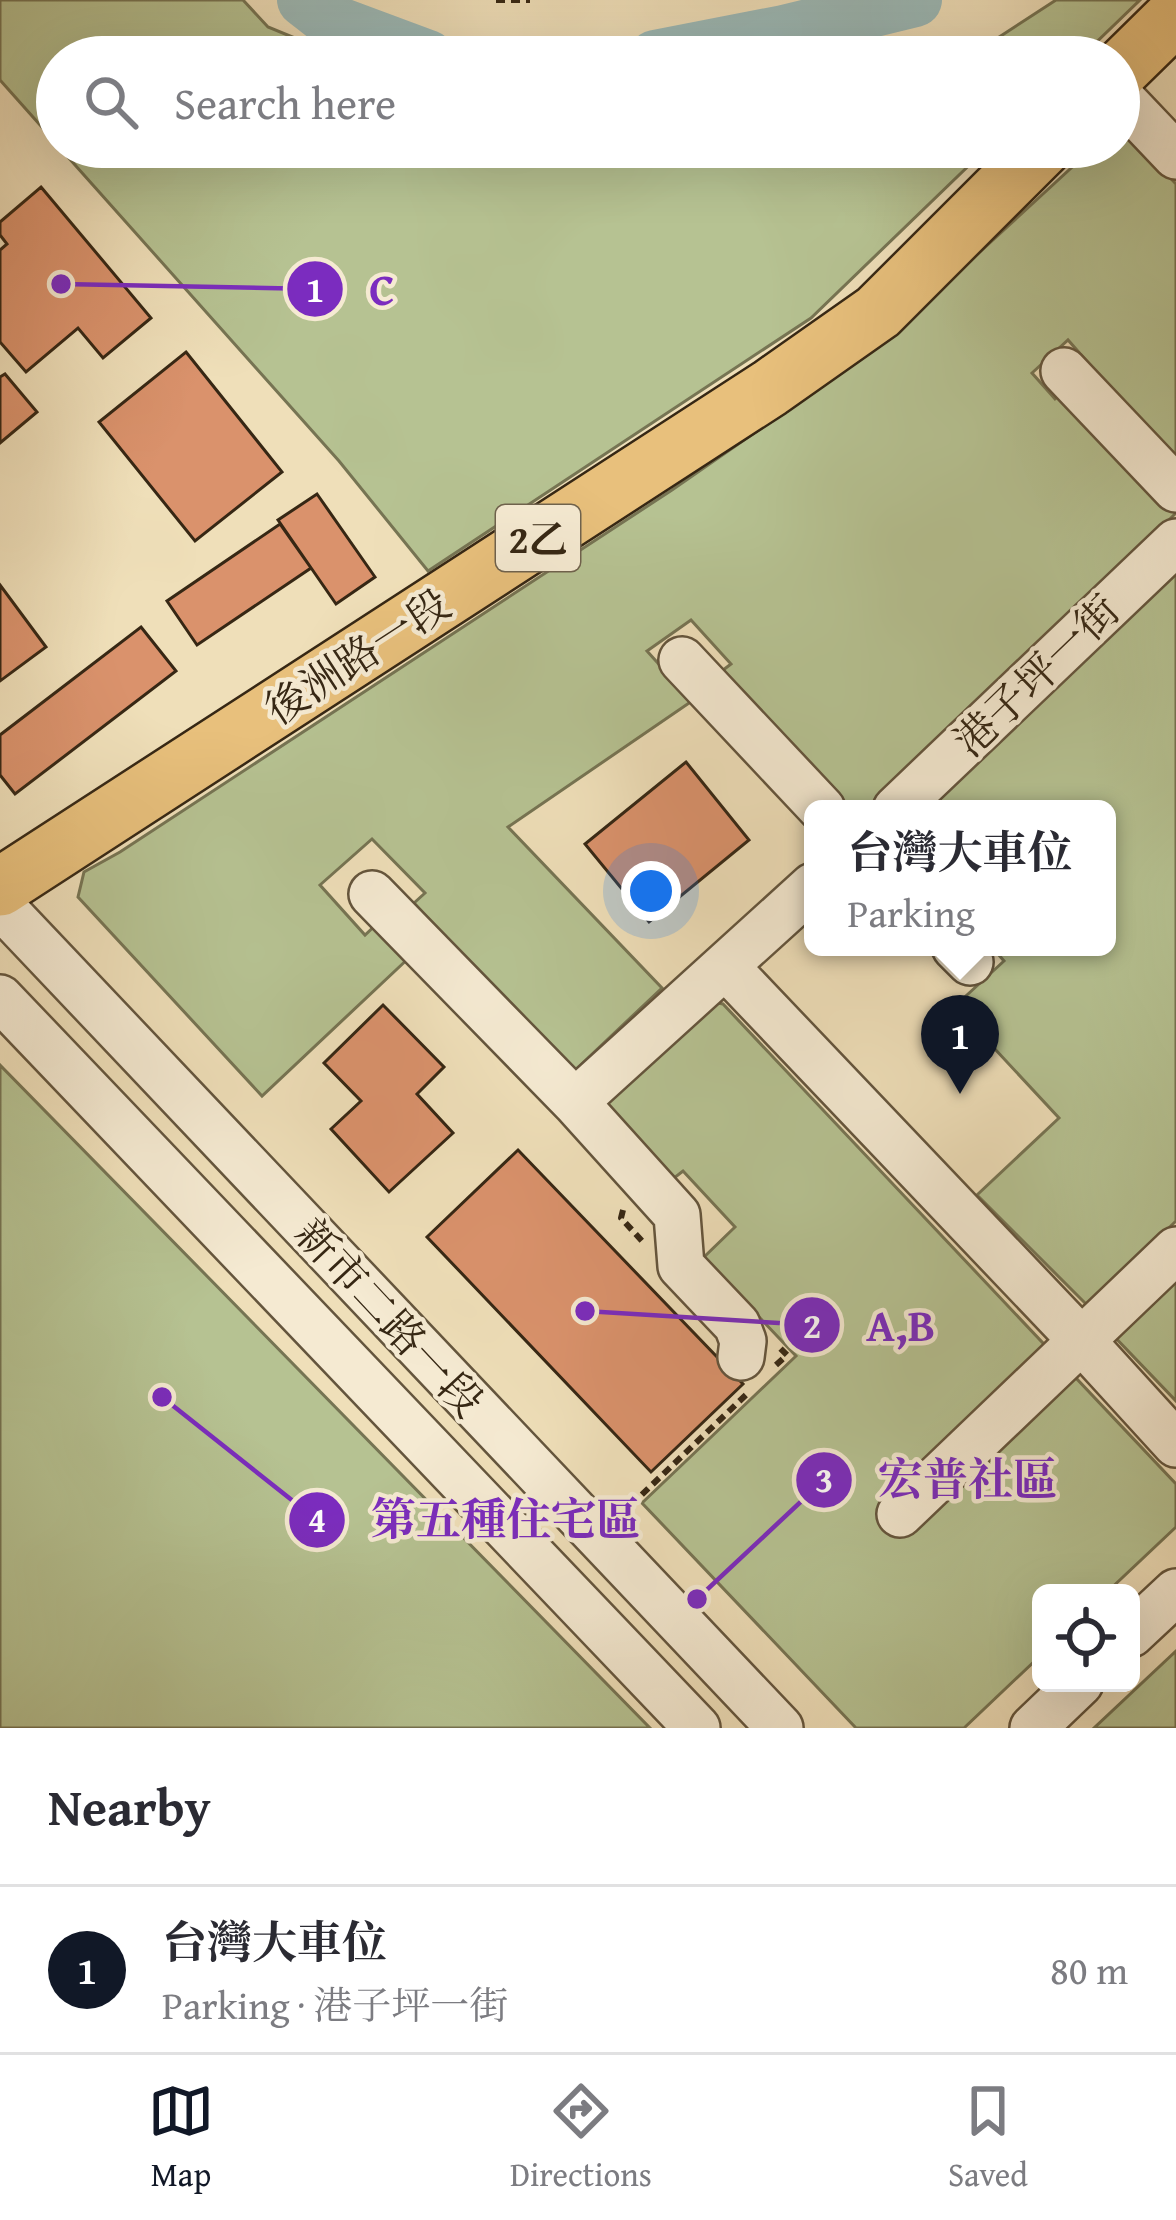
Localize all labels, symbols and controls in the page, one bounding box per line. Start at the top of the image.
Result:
search box [36,36,1140,168]
icon: search [78,69,144,135]
text: Search here [174,70,396,135]
callout: C [285,248,419,329]
text: C [369,256,395,321]
text: 1 [306,262,324,315]
road number: 2乙 [496,505,580,571]
street label: 後洲路一段 [252,573,462,739]
street label: 港子坪一街 [939,580,1133,770]
popup [804,800,1116,956]
text: 台灣大車位 [847,819,1073,884]
your location [621,861,681,921]
text: Parking [847,884,975,941]
pin: 1 [921,995,999,1094]
street label: 新市二路一段 [282,1204,498,1430]
callout: A,B [782,1285,960,1366]
text: A,B [866,1292,936,1357]
text: 2 [803,1298,821,1351]
callout: 宏普社區 [794,1439,1082,1520]
text: 宏普社區 [878,1446,1058,1511]
text: 3 [815,1452,833,1505]
callout: 第五種住宅區 [287,1479,665,1560]
text: 第五種住宅區 [371,1486,641,1551]
text: 4 [308,1492,326,1545]
map controls [1032,1584,1140,1692]
button: locate [1032,1584,1140,1692]
text: Nearby [48,1769,211,1844]
text: 台灣大車位 [162,1909,387,1974]
text: 1 [77,1941,97,1998]
text: 80 m [1050,1941,1128,1998]
text: Parking · 港子坪一街 [162,1976,508,2033]
tab: Map [148,2078,214,2198]
tab: Directions [510,2078,652,2198]
tab: Saved [948,2078,1028,2198]

